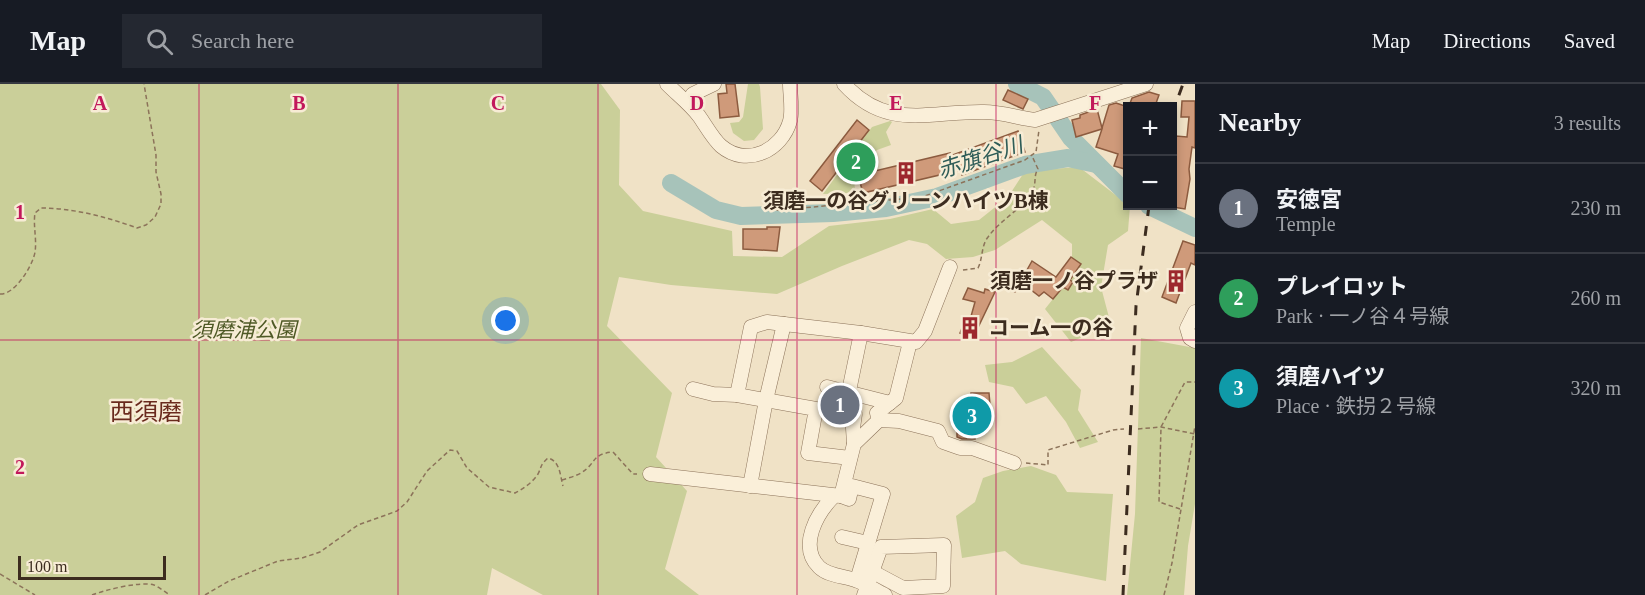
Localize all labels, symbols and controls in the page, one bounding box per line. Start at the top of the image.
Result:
search box [122,14,542,68]
text: Map [30,25,86,56]
icon: search [143,25,176,58]
text: Search here [191,28,294,53]
text: Map [1372,29,1410,53]
text: Directions [1443,29,1531,53]
text: Saved [1564,29,1615,53]
text: A [93,92,108,114]
text: B [292,92,306,114]
text: C [491,92,505,114]
text: D [690,92,704,114]
text: E [889,92,903,114]
text: F [1089,92,1101,114]
map controls [1123,102,1177,210]
button: + [1123,102,1177,156]
text: Nearby [1219,108,1301,137]
text: 3 results [1554,112,1621,134]
water label: 赤旗谷川 [934,131,1028,183]
pin: 2 [836,140,876,184]
button: − [1123,156,1177,210]
building icon: 須磨一の谷グリーンハイツB棟 [893,160,919,186]
text: 安徳宮 [1276,187,1342,212]
place label: 須磨一の谷グリーンハイツB棟 [763,189,1049,213]
text: 1 [1234,197,1244,219]
text: 230 m [1570,197,1621,219]
text: 1 [15,201,25,223]
text: Temple [1276,213,1336,235]
building icon: 須磨一ノ谷プラザ [1163,268,1189,294]
place label: 須磨一ノ谷プラザ [990,269,1158,293]
text: プレイロット [1276,274,1408,299]
text: 2 [1234,287,1244,309]
text: 260 m [1570,287,1621,309]
text: Park · 一ノ谷４号線 [1276,305,1449,327]
your location [491,306,520,335]
building icon: コーム一の谷 [957,315,983,341]
place label: コーム一の谷 [988,316,1113,340]
park label: 須磨浦公園 [192,318,299,342]
text: 須磨ハイツ [1276,364,1386,389]
text: 3 [1234,377,1244,399]
text: 320 m [1570,377,1621,399]
pin: 1 [820,382,860,428]
pin: 3 [952,394,992,438]
text: Place · 鉄拐２号線 [1276,395,1436,417]
district label: 西須磨 [110,399,182,425]
text: 2 [15,456,25,478]
scale bar [18,553,166,580]
text: 100 m [27,558,67,575]

